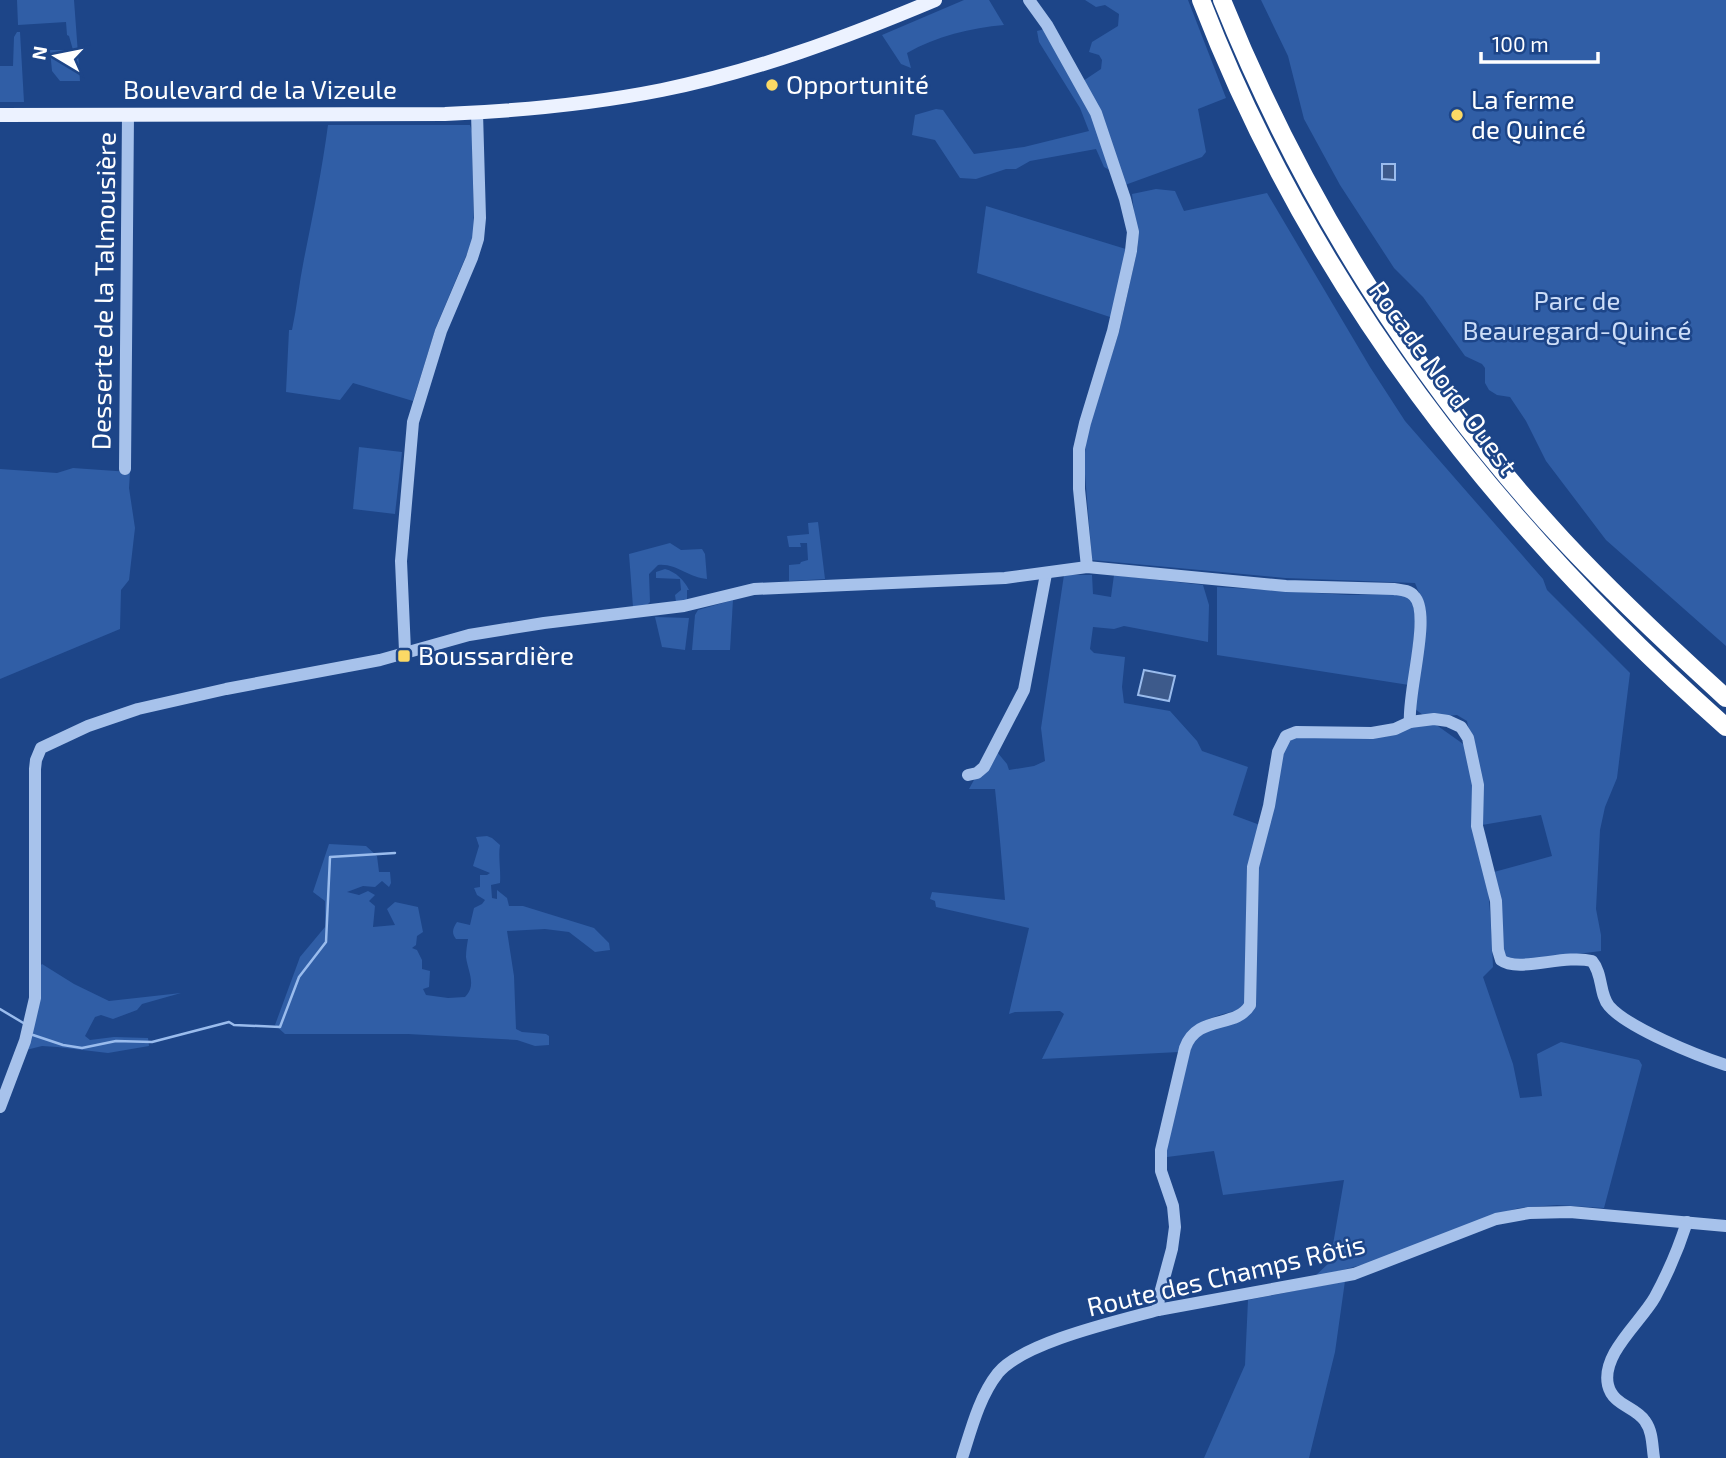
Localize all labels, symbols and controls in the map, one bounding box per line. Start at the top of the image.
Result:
north arrow [21,21,91,91]
scale bar [1481,21,1598,65]
text: 100 m [1492,31,1549,56]
text: N [26,44,51,62]
place label: Opportunité [786,68,929,99]
street label: Boulevard de la Vizeule [123,73,397,104]
marker: Opportunité [764,77,780,93]
place label: La ferme de Quincé [1471,83,1586,144]
marker: La ferme de Quincé [1449,107,1465,123]
street label: Desserte de la Talmousière [84,132,121,450]
street label: Rocade Nord-Ouest [1364,274,1525,480]
park label: Parc de Beauregard-Quincé [1463,284,1691,345]
place label: Boussardière [418,639,574,670]
marker: Boussardière [396,648,412,664]
street label: Route des Champs Rôtis [1084,1227,1368,1322]

